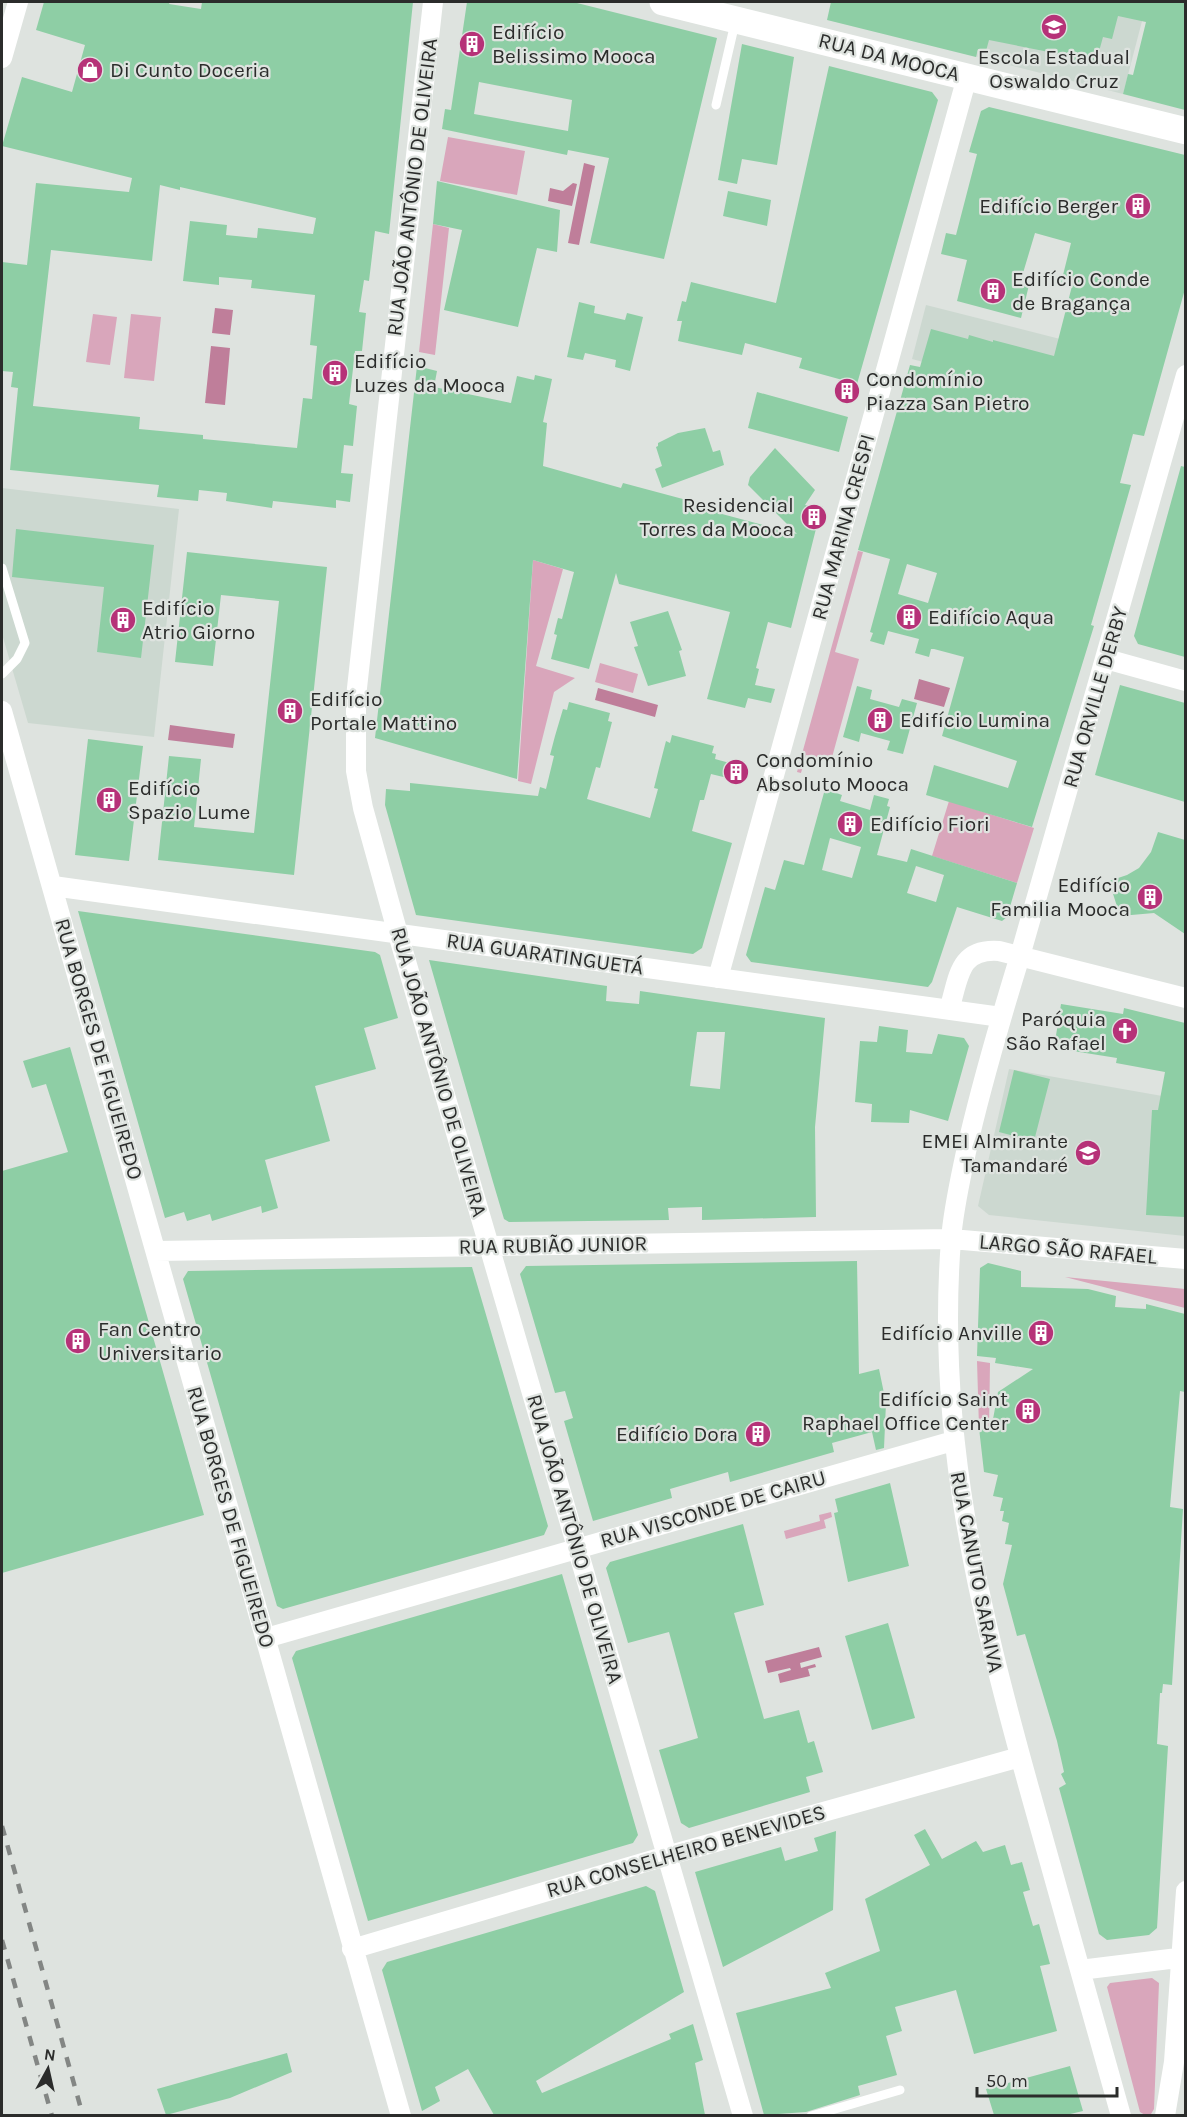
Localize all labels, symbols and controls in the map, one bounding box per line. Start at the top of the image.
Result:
school or university icon: Escola Estadual Oswaldo Cruz [1039,12,1069,42]
place label: Edifício Belissimo Mooca [492,20,656,68]
street label: RUA DA MOOCA [816,28,962,86]
building icon: Edifício Belissimo Mooca [457,29,487,59]
street label: RUA JOÃO ANTÔNIO DE OLIVEIRA [382,37,442,337]
place label: Escola Estadual Oswaldo Cruz [978,45,1130,93]
shop icon: Di Cunto Doceria [75,55,105,85]
place label: Di Cunto Doceria [110,58,270,82]
building icon: Edifício Berger [1123,191,1153,221]
place label: Edifício Berger [979,194,1118,218]
place label: Edifício Conde de Bragança [1012,267,1150,315]
building icon: Edifício Conde de Bragança [978,276,1008,306]
place label: Edifício Luzes da Mooca [354,349,505,397]
building icon: Edifício Luzes da Mooca [320,358,350,388]
place label: Condomínio Piazza San Pietro [866,367,1029,415]
building icon: Condomínio Piazza San Pietro [832,376,862,406]
street label: RUA MARINA CRESPI [807,431,879,623]
place label: Residencial Torres da Mooca [640,493,794,541]
building icon: Residencial Torres da Mooca [799,502,829,532]
place label: Edifício Atrio Giorno [142,596,255,644]
building icon: Edifício Aqua [894,602,924,632]
street label: RUA ORVILLE DERBY [1058,603,1132,790]
building icon: Edifício Atrio Giorno [108,605,138,635]
place label: Edifício Aqua [928,605,1054,629]
place label: Edifício Portale Mattino [310,687,457,735]
building icon: Edifício Portale Mattino [275,696,305,726]
building icon: Edifício Lumina [865,705,895,735]
place label: Edifício Lumina [900,708,1050,732]
place label: Condomínio Absoluto Mooca [756,748,909,796]
building icon: Condomínio Absoluto Mooca [721,757,751,787]
place label: Edifício Spazio Lume [128,776,250,824]
building icon: Edifício Spazio Lume [94,785,124,815]
building icon: Edifício Fiori [835,809,865,839]
place label: Edifício Fiori [870,812,990,836]
place label: Edifício Familia Mooca [990,873,1130,921]
building icon: Edifício Familia Mooca [1135,882,1165,912]
street label: RUA BORGES DE FIGUEIREDO [50,916,148,1182]
street label: RUA JOÃO ANTÔNIO DE OLIVEIRA [386,925,492,1219]
street label: RUA GUARATINGUETÁ [445,928,645,980]
place label: Paróquia São Rafael [1005,1007,1106,1055]
church icon: Paróquia São Rafael [1110,1016,1140,1046]
place label: EMEI Almirante Tamandaré [921,1129,1068,1177]
school or university icon: EMEI Almirante Tamandaré [1073,1138,1103,1168]
street label: LARGO SÃO RAFAEL [978,1229,1158,1269]
street label: RUA RUBIÃO JUNIOR [459,1231,647,1259]
place label: Fan Centro Universitario [98,1317,222,1365]
building icon: Edifício Anville [1026,1318,1056,1348]
place label: Edifício Anville [880,1321,1022,1345]
building icon: Fan Centro Universitario [63,1326,93,1356]
street label: RUA BORGES DE FIGUEIREDO [182,1384,280,1650]
place label: Edifício Saint Raphael Office Center [802,1387,1008,1435]
street label: RUA JOÃO ANTÔNIO DE OLIVEIRA [522,1392,628,1686]
building icon: Edifício Saint Raphael Office Center [1013,1396,1043,1426]
building icon: Edifício Dora [743,1419,773,1449]
place label: Edifício Dora [616,1422,738,1446]
street label: RUA VISCONDE DE CAIRU [597,1465,829,1553]
street label: RUA CANUTO SARAIVA [946,1469,1008,1675]
street label: RUA CONSELHEIRO BENEVIDES [544,1800,828,1902]
north arrow [18,2039,78,2099]
text: N [43,2044,57,2065]
scale bar [977,2060,1116,2098]
text: 50 m [986,2070,1028,2092]

